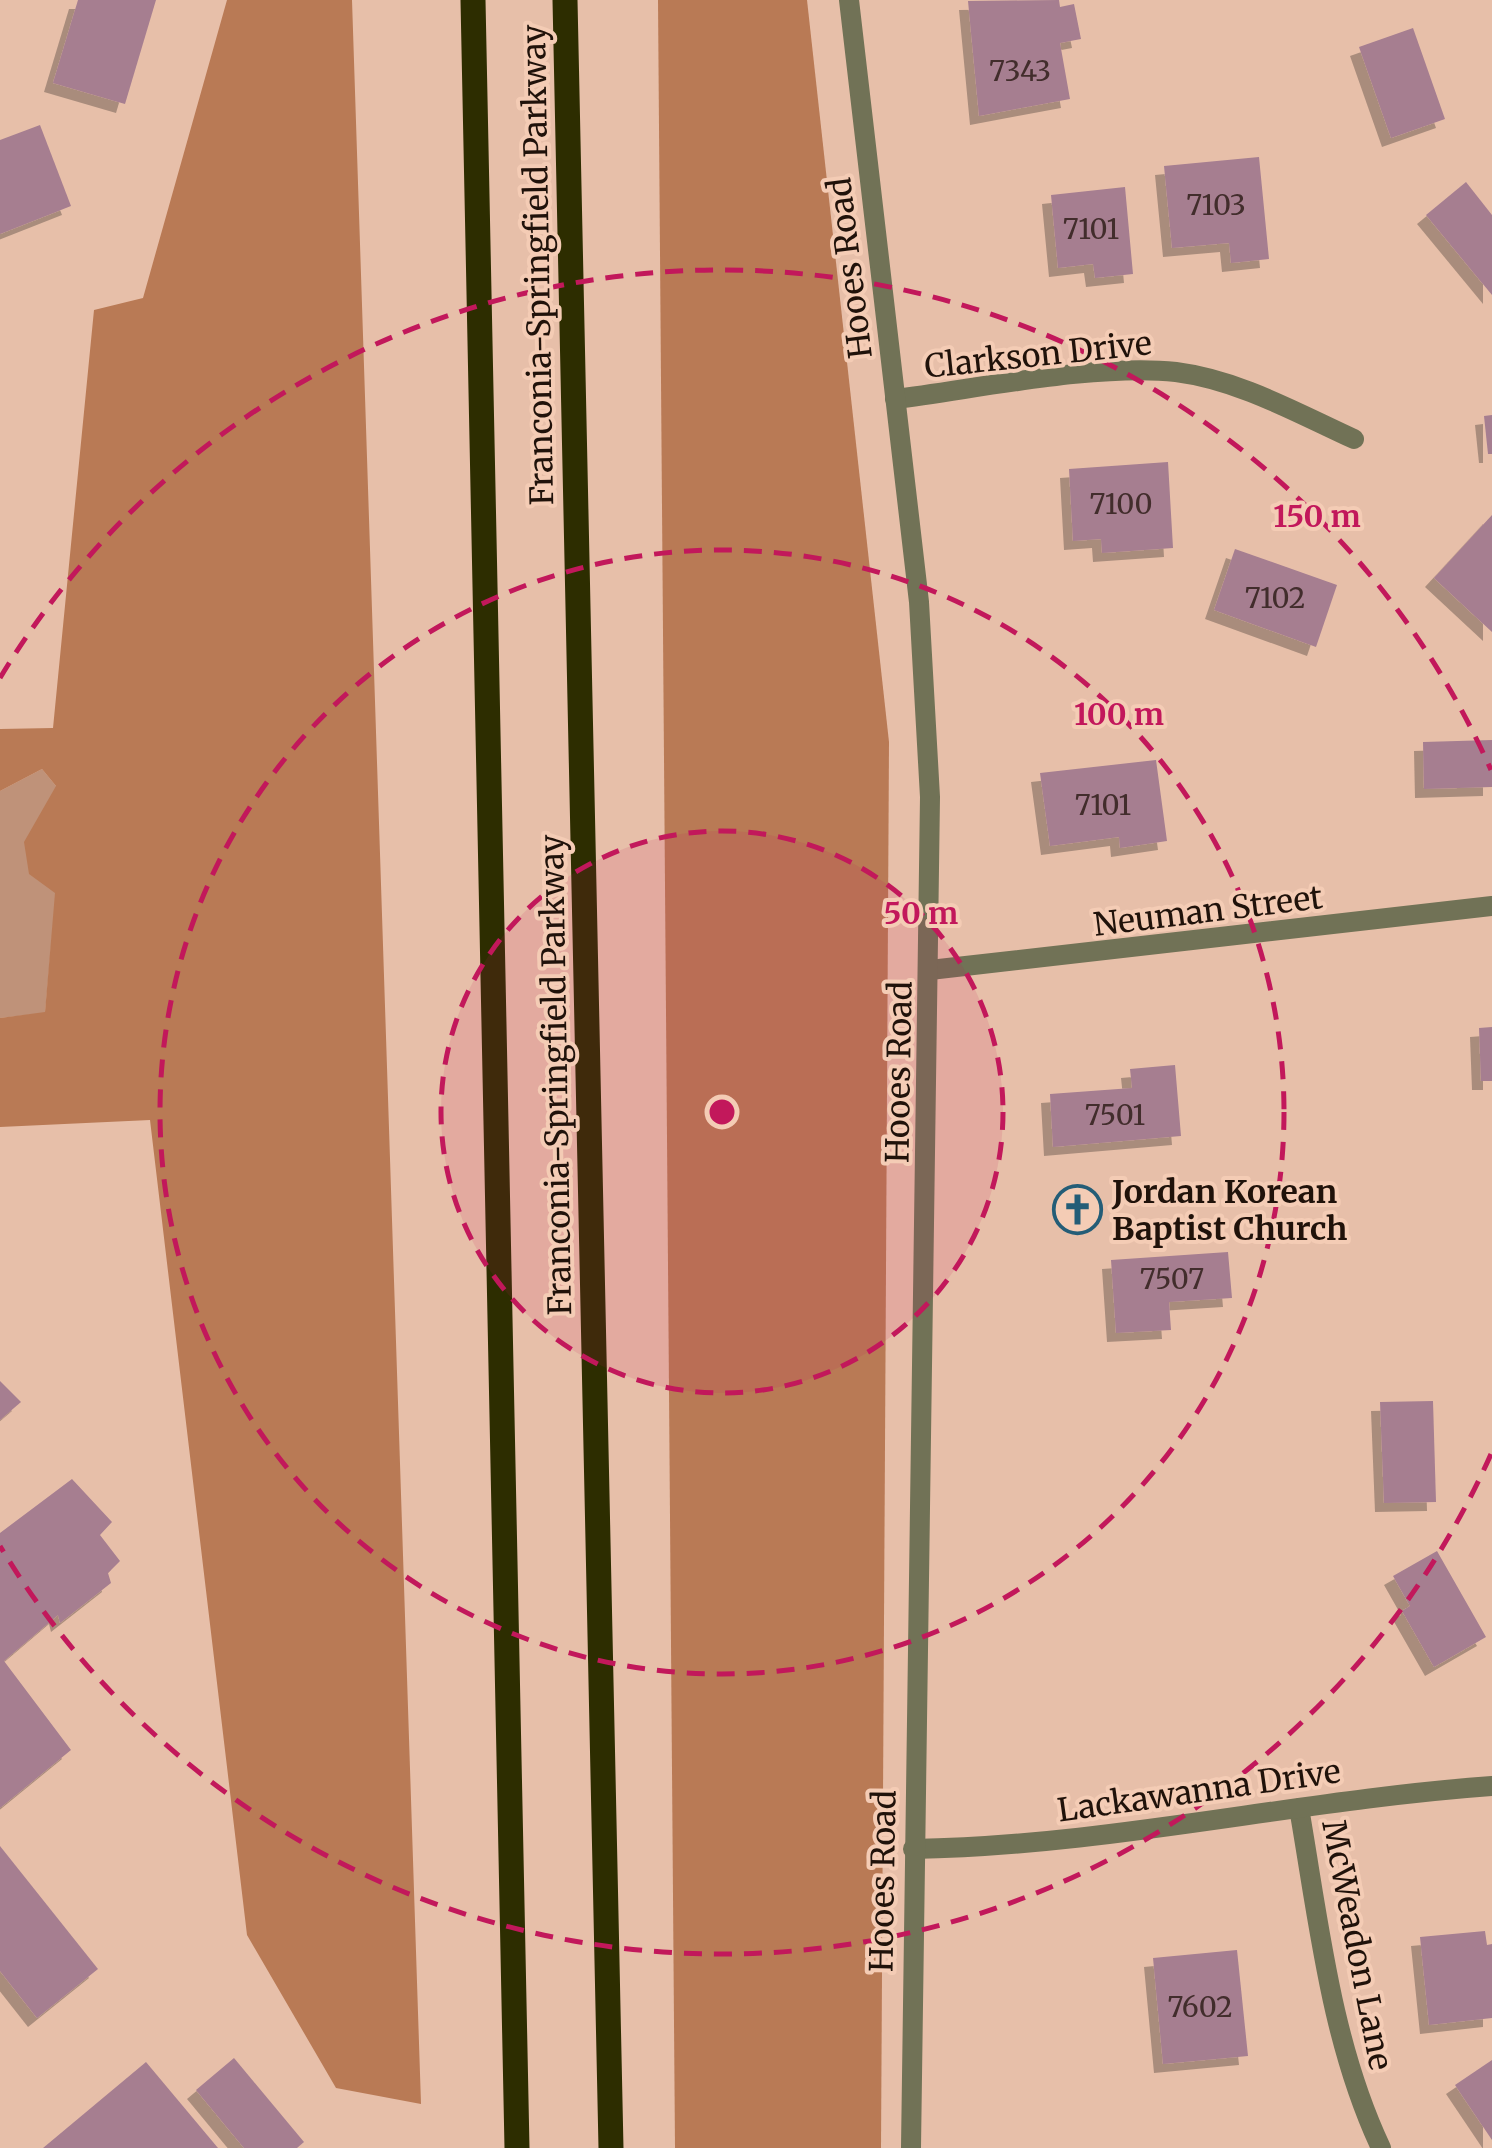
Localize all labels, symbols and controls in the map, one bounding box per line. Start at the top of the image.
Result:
street label: Franconia-Springfield Parkway [514,24,562,506]
house number: 7343 [989,53,1051,89]
street label: Hooes Road [819,175,881,361]
house number: 7103 [1186,187,1246,223]
house number: 7101 [1063,211,1119,247]
street label: Clarkson Drive [923,323,1153,387]
house number: 7100 [1089,486,1153,522]
text: 150 m [1273,497,1361,535]
house number: 7102 [1245,580,1305,616]
text: 100 m [1074,695,1164,733]
house number: 7101 [1075,787,1131,823]
street label: Franconia-Springfield Parkway [532,834,580,1316]
street label: Neuman Street [1091,877,1325,945]
text: 50 m [884,894,958,932]
street label: Hooes Road [877,981,921,1163]
centre of rings [704,1094,740,1130]
house number: 7501 [1085,1097,1145,1133]
place label: Jordan Korean Baptist Church [1111,1172,1347,1249]
church icon: Jordan Korean Baptist Church [1051,1184,1103,1236]
house number: 7507 [1140,1261,1204,1297]
street label: Lackawanna Drive [1055,1751,1343,1831]
street label: Hooes Road [861,1790,905,1972]
street label: McWeadon Lane [1313,1817,1401,2073]
house number: 7602 [1167,1989,1233,2025]

